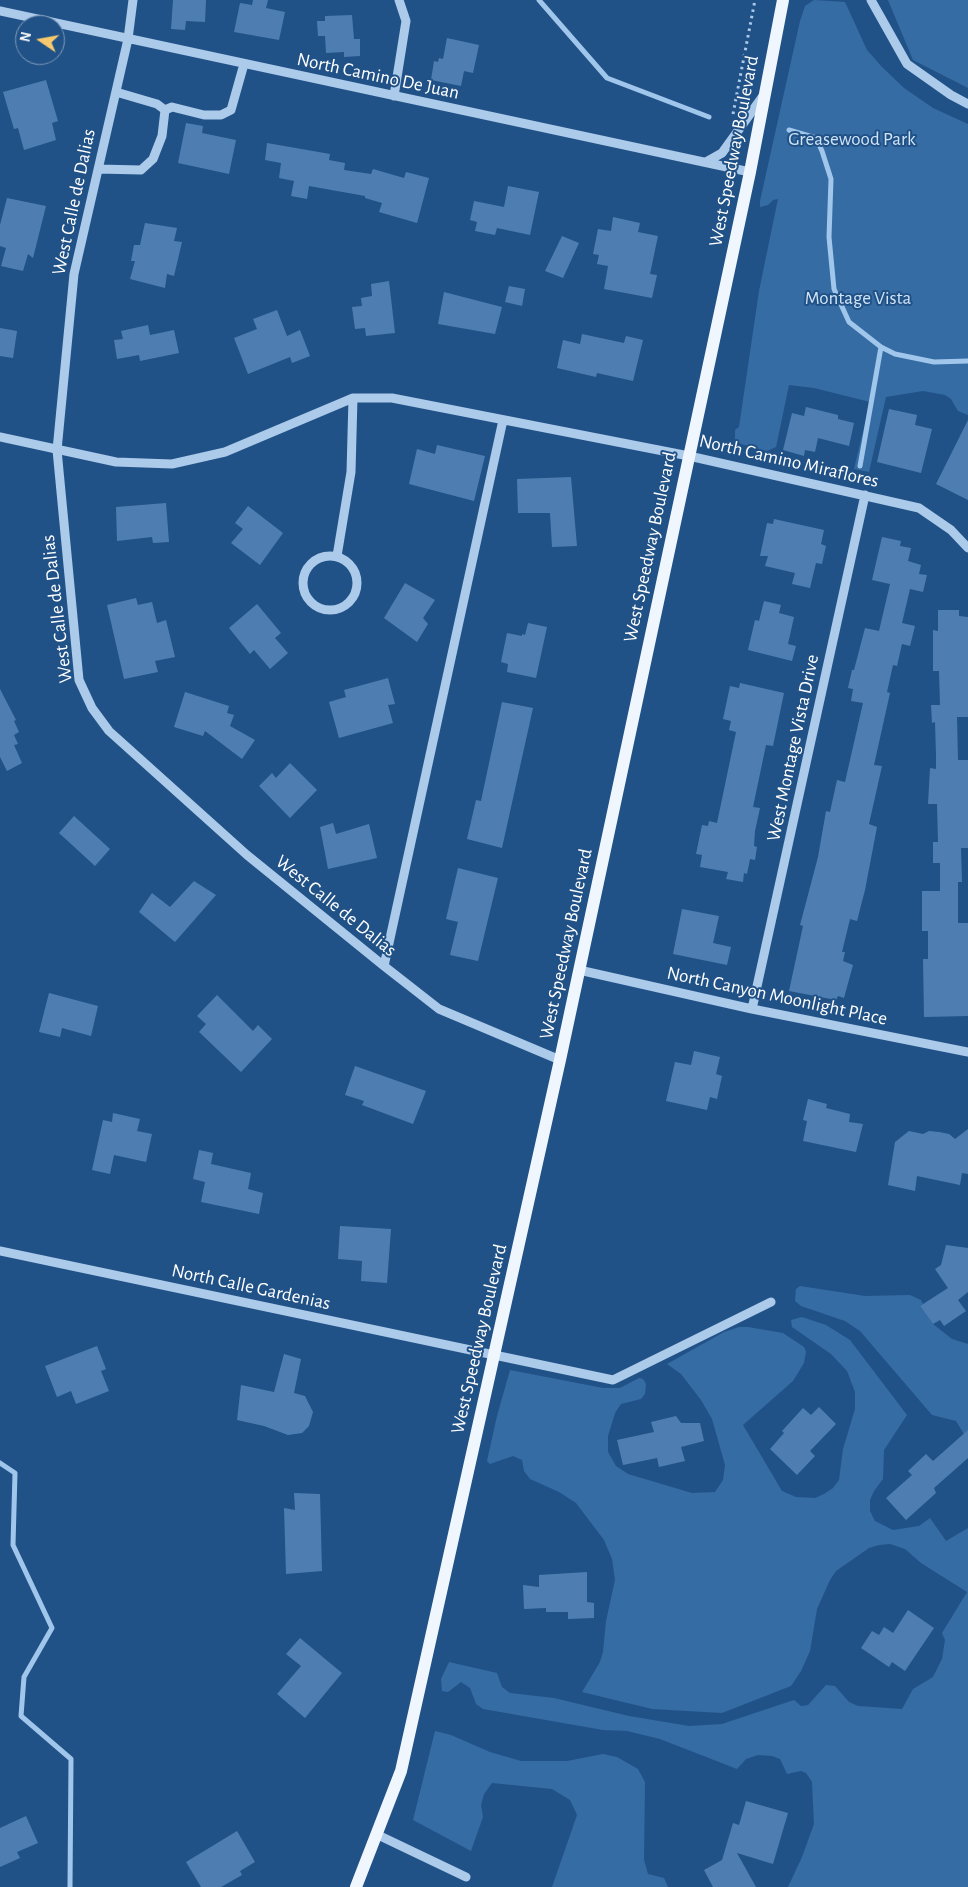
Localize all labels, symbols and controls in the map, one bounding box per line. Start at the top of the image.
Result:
north arrow [15,15,65,65]
text: N [18,31,34,43]
street label: North Camino De Juan [295,48,461,104]
street label: West Speedway Boulevard [704,54,764,248]
street label: West Calle de Dalias [47,127,101,277]
park label: Greasewood Park [788,128,916,150]
park label: Montage Vista [805,287,911,309]
street label: North Camino Miraflores [697,429,881,493]
street label: West Speedway Boulevard [619,450,681,644]
street label: West Calle de Dalias [37,534,77,684]
street label: West Montage Vista Drive [762,652,824,844]
street label: West Speedway Boulevard [535,847,597,1041]
street label: West Calle de Dalias [271,850,401,962]
street label: North Canyon Moonlight Place [665,961,889,1031]
street label: West Speedway Boulevard [446,1242,512,1436]
street label: North Calle Gardenias [170,1259,332,1315]

